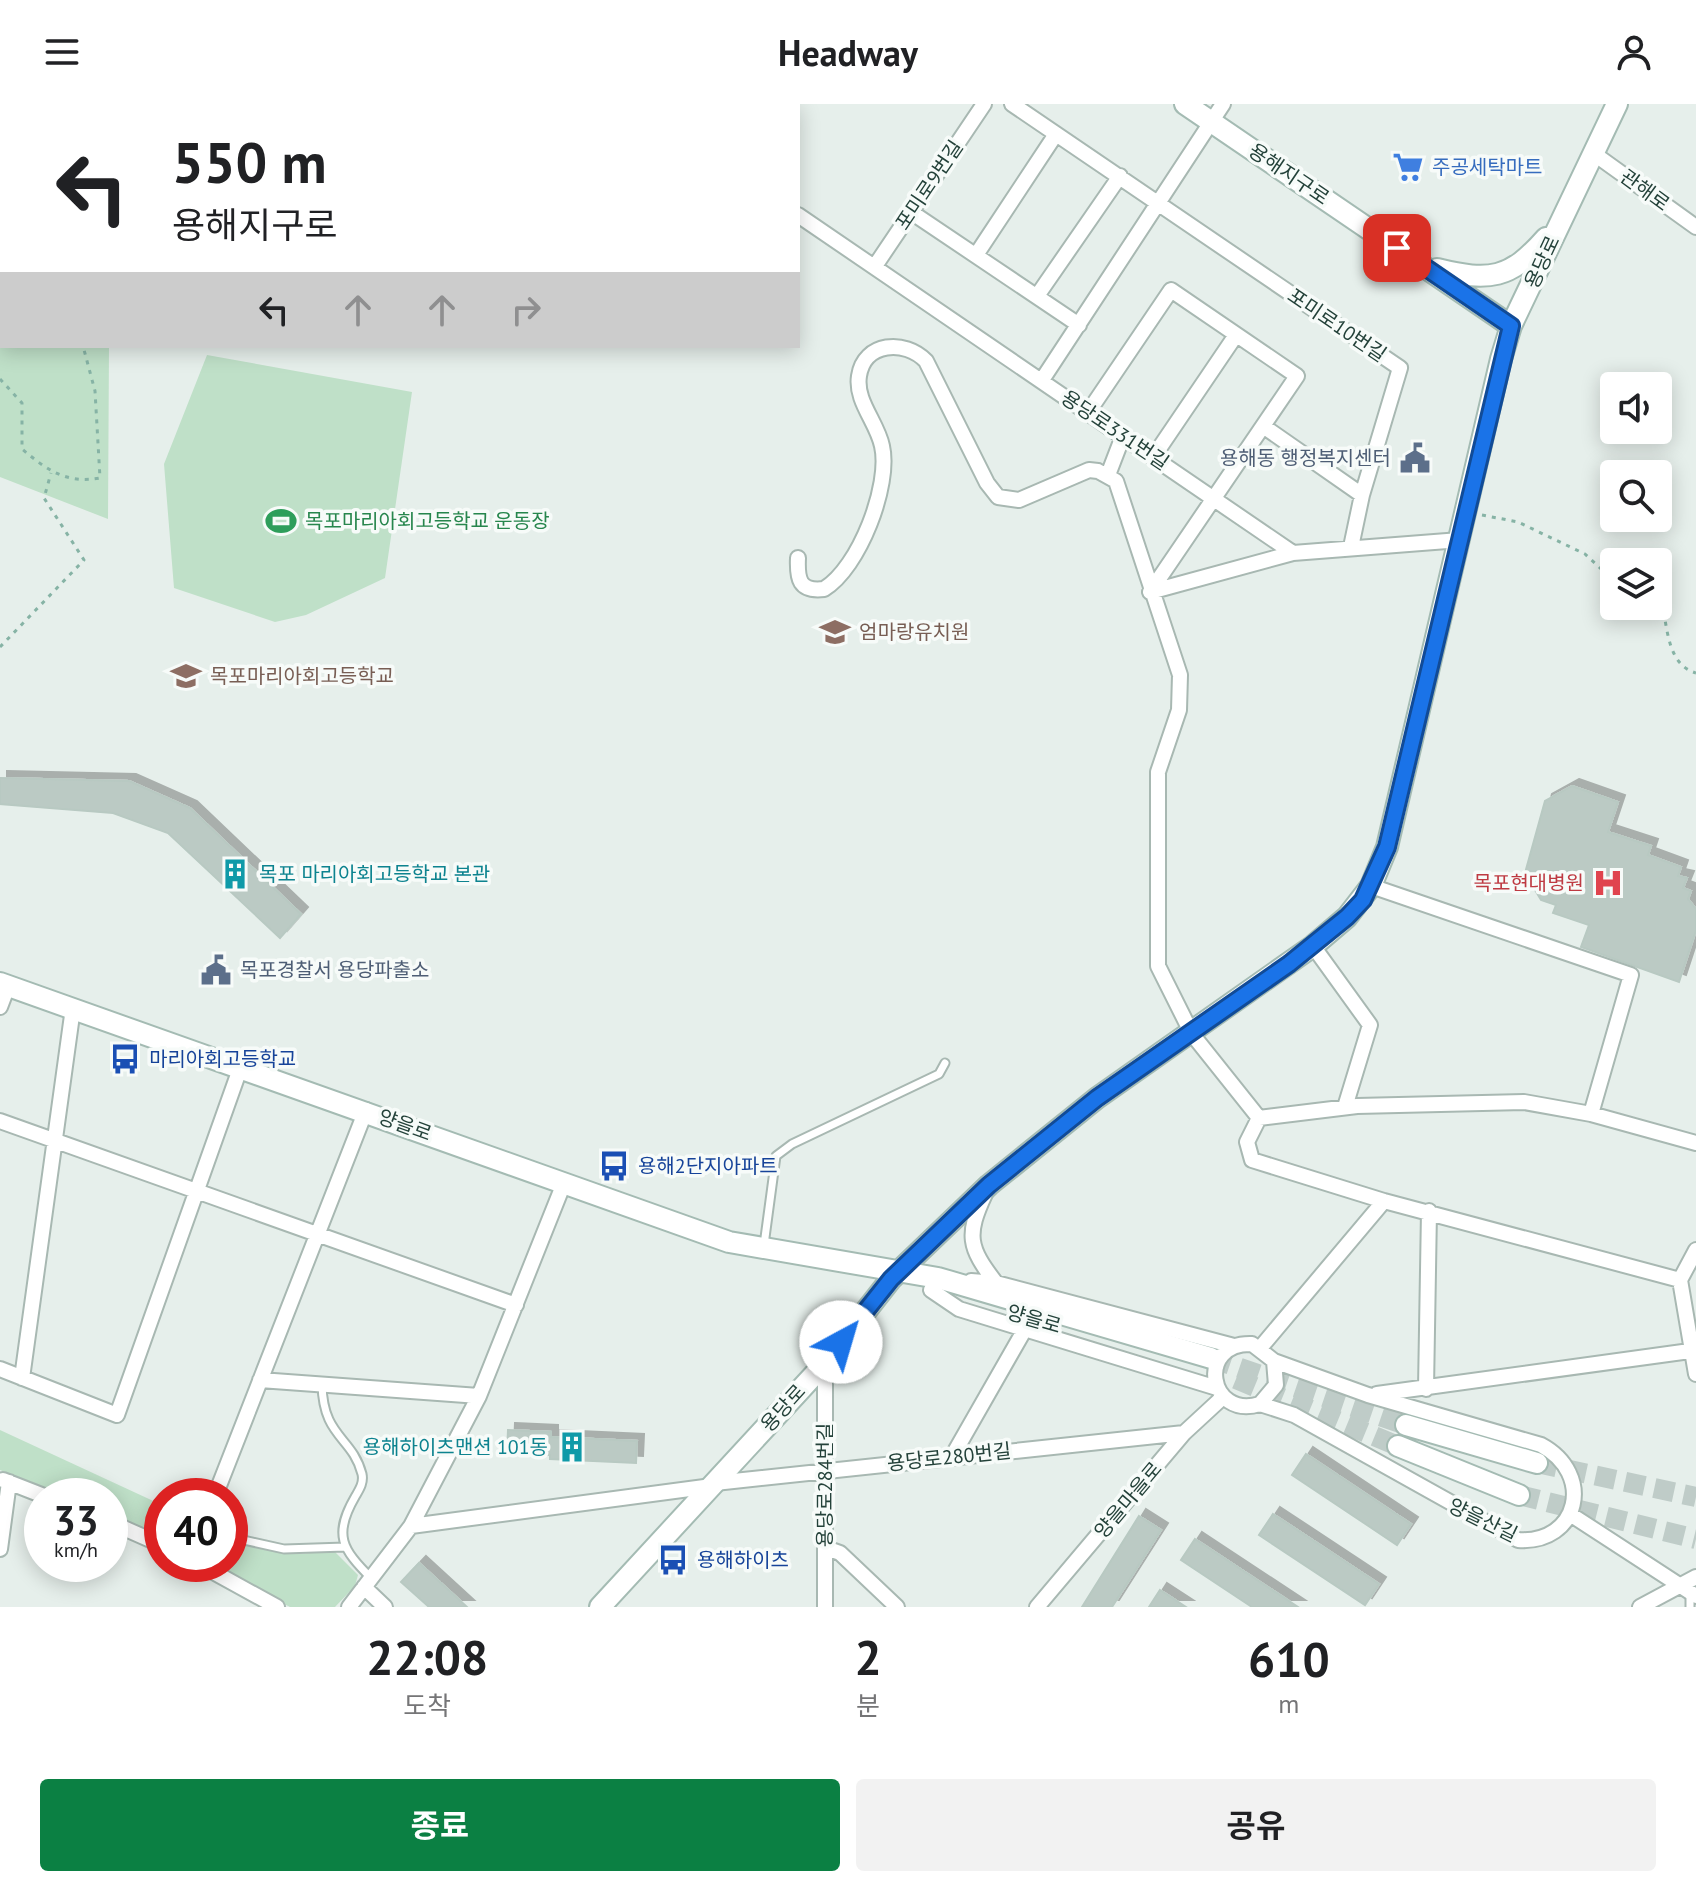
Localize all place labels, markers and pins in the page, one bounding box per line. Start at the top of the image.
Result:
supermarket icon: 주공세탁마트 [1391,150,1425,184]
place label: 주공세탁마트 [1432,154,1542,180]
pin [1363,214,1431,282]
public building icon: 용해동 행정복지센터 [1398,441,1432,475]
place label: 용해동 행정복지센터 [1220,445,1391,471]
sports icon: 목포마리아회고등학교 운동장 [264,504,298,538]
place label: 목포마리아회고등학교 운동장 [305,508,550,534]
school or university icon: 엄마랑유치원 [818,615,852,649]
place label: 엄마랑유치원 [859,619,969,645]
school or university icon: 목포마리아회고등학교 [169,659,203,693]
place label: 목포마리아회고등학교 [210,663,394,689]
building icon: 목포 마리아회고등학교 본관 [218,857,252,891]
place label: 목포 마리아회고등학교 본관 [259,861,490,887]
hospital icon: 목포현대병원 [1591,866,1625,900]
place label: 목포현대병원 [1474,870,1584,896]
public building icon: 목포경찰서 용당파출소 [199,953,233,987]
place label: 목포경찰서 용당파출소 [240,957,429,983]
bus stop icon: 마리아회고등학교 [108,1042,142,1076]
place label: 마리아회고등학교 [149,1046,296,1072]
bus stop icon: 용해2단지아파트 [597,1149,631,1183]
place label: 용해2단지아파트 [638,1153,778,1179]
building icon: 용해하이츠맨션 101동 [555,1430,589,1464]
place label: 용해하이츠맨션 101동 [363,1434,548,1460]
bus stop icon: 용해하이츠 [656,1543,690,1577]
place label: 용해하이츠 [697,1547,789,1573]

